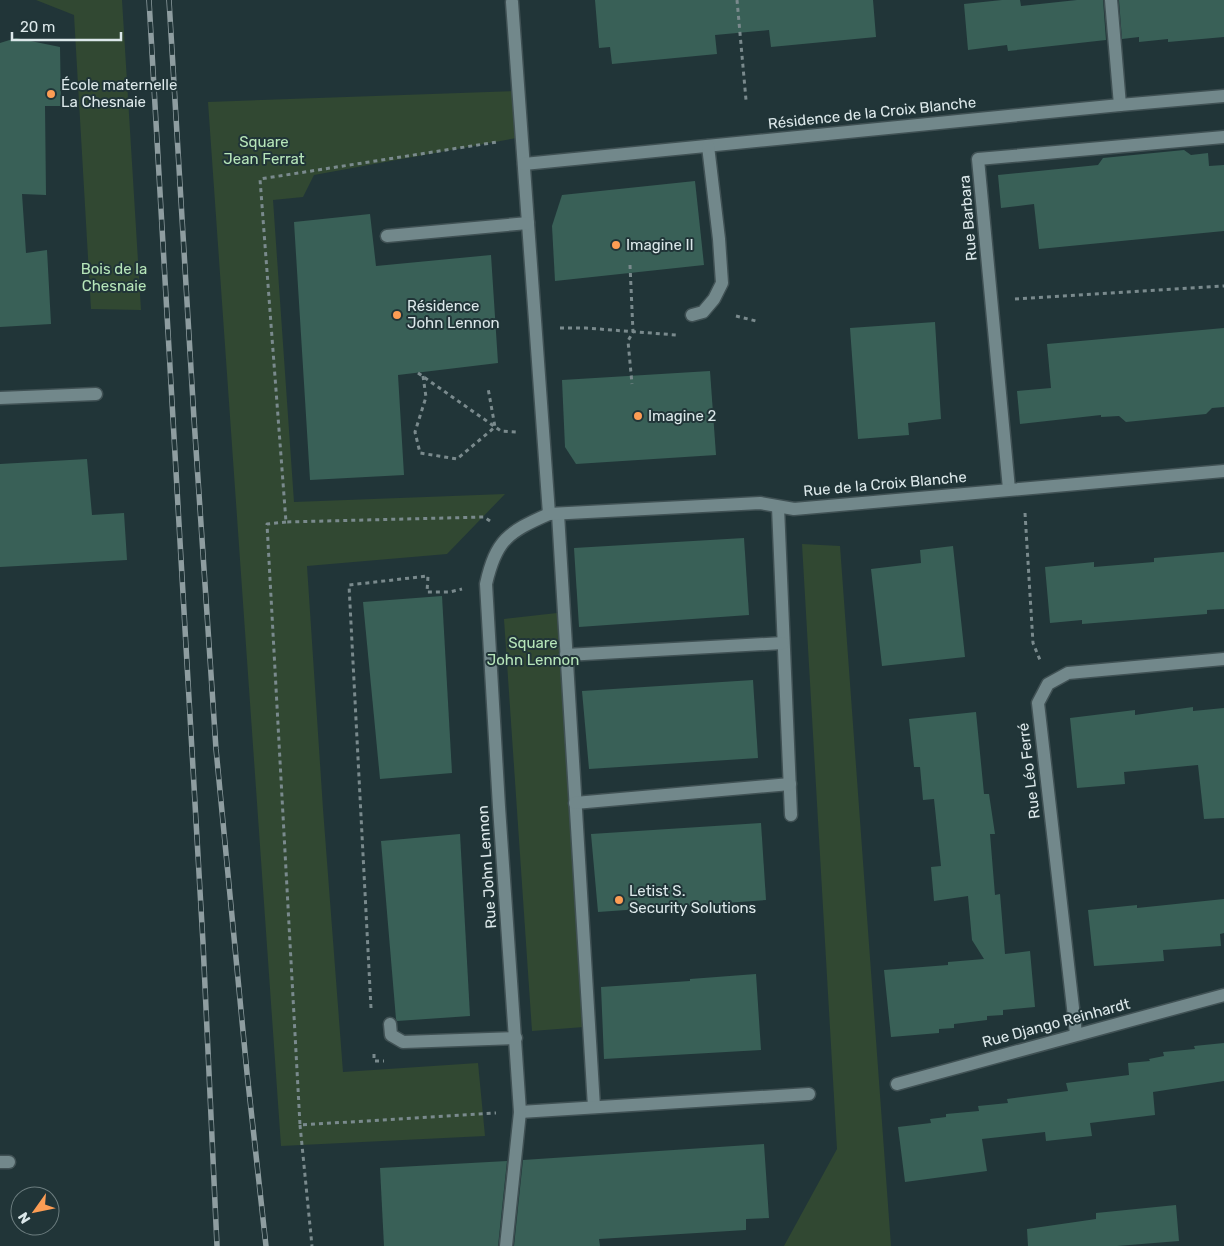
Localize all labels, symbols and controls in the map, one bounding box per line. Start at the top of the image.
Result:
scale bar [12,10,121,42]
text: 20 m [20,18,55,36]
place label: École maternelle La Chesnaie [61,76,177,111]
marker: École maternelle La Chesnaie [45,88,57,100]
street label: Résidence de la Croix Blanche [767,93,977,133]
park label: Square Jean Ferrat [223,133,305,168]
street label: Rue Barbara [955,174,981,262]
place label: Imagine II [626,236,694,254]
marker: Imagine II [610,239,622,251]
park label: Bois de la Chesnaie [81,260,147,295]
place label: Résidence John Lennon [407,297,500,332]
marker: Résidence John Lennon [391,309,403,321]
place label: Imagine 2 [648,407,716,425]
marker: Imagine 2 [632,410,644,422]
street label: Rue de la Croix Blanche [803,468,967,500]
park label: Square John Lennon [487,634,579,669]
street label: Rue Léo Ferré [1014,722,1044,820]
street label: Rue John Lennon [474,805,500,929]
place label: Letist S. Security Solutions [629,882,757,917]
marker: Letist S. Security Solutions [613,894,625,906]
street label: Rue Django Reinhardt [980,995,1132,1051]
north arrow [10,1186,60,1236]
text: N [15,1209,34,1227]

